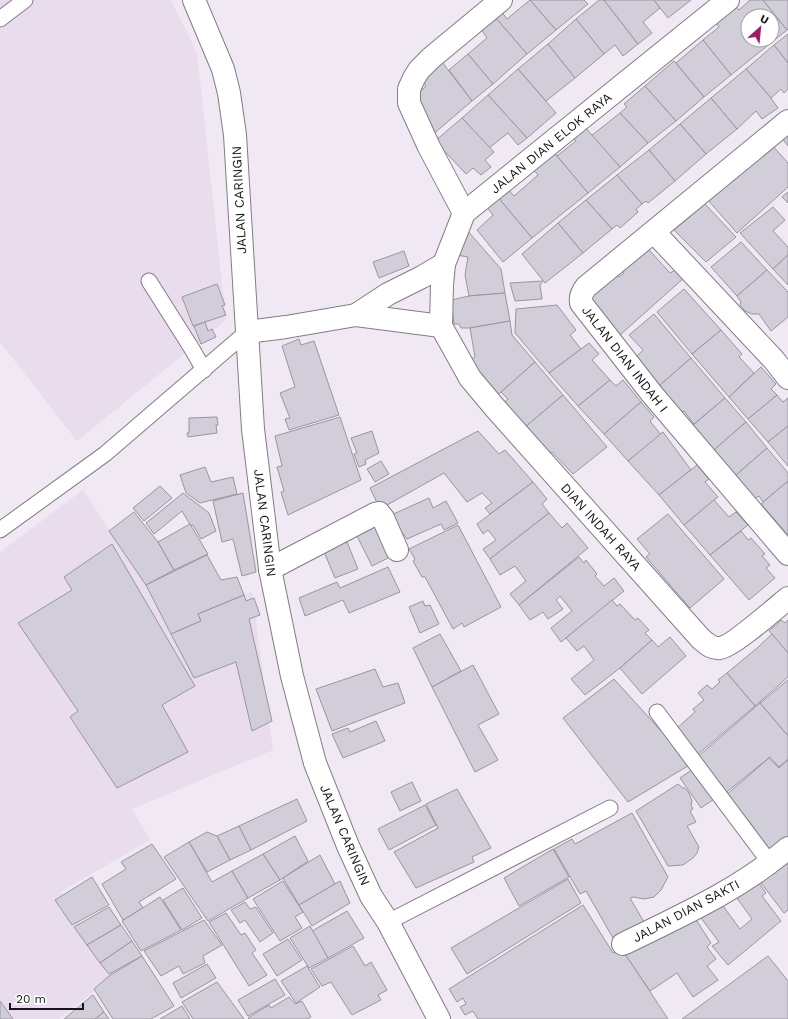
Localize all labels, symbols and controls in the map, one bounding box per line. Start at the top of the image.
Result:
north arrow [740,8,780,48]
text: U [758,12,771,27]
street label: JALAN DIAN ELOK RAYA [487,89,615,197]
street label: JALAN CARINGIN [229,146,249,254]
street label: JALAN DIAN INDAH I [579,303,671,415]
street label: JALAN CARINGIN [251,468,279,578]
street label: DIAN INDAH RAYA [558,480,644,574]
street label: JALAN CARINGIN [317,782,373,888]
street label: JALAN DIAN SAKTI [630,876,742,946]
scale bar [10,985,83,1011]
text: 20 m [16,992,46,1006]

